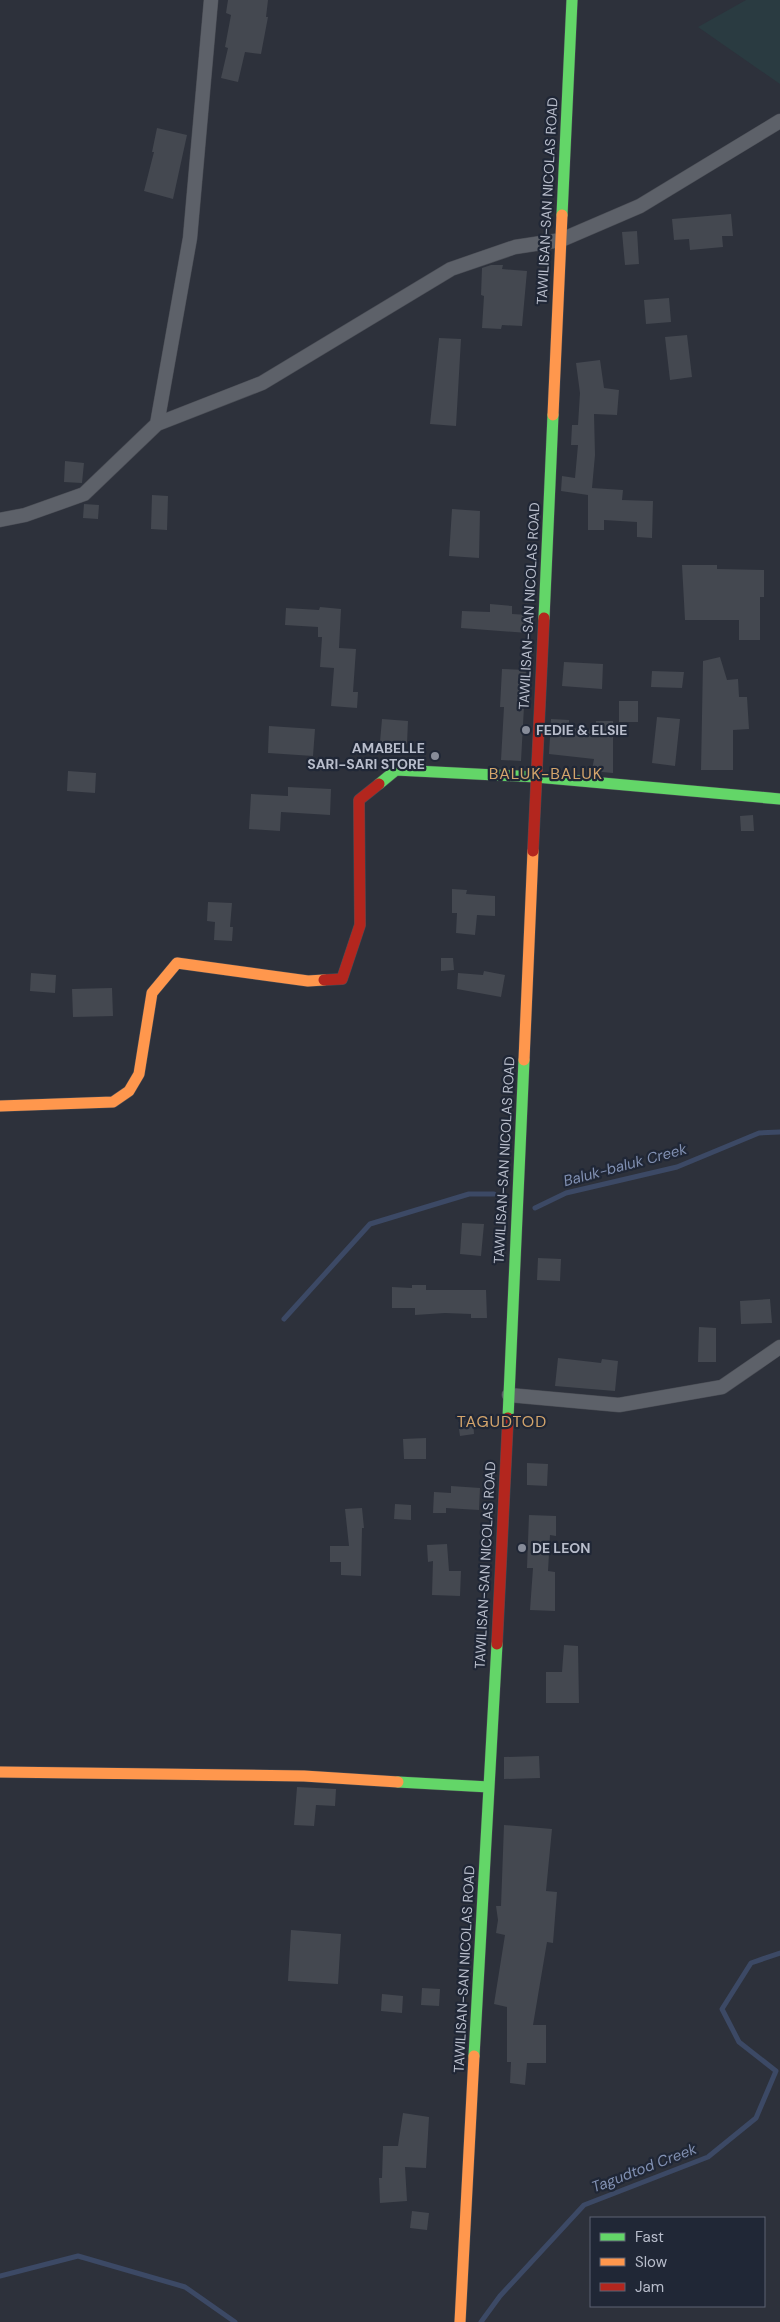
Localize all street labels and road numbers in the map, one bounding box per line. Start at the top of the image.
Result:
street label: TAWILISAN-SAN NICOLAS ROAD [533,97,561,305]
street label: TAWILISAN-SAN NICOLAS ROAD [515,502,543,710]
street label: TAWILISAN-SAN NICOLAS ROAD [490,1056,518,1264]
street label: TAWILISAN-SAN NICOLAS ROAD [471,1461,499,1669]
street label: TAWILISAN-SAN NICOLAS ROAD [450,1865,478,2073]

